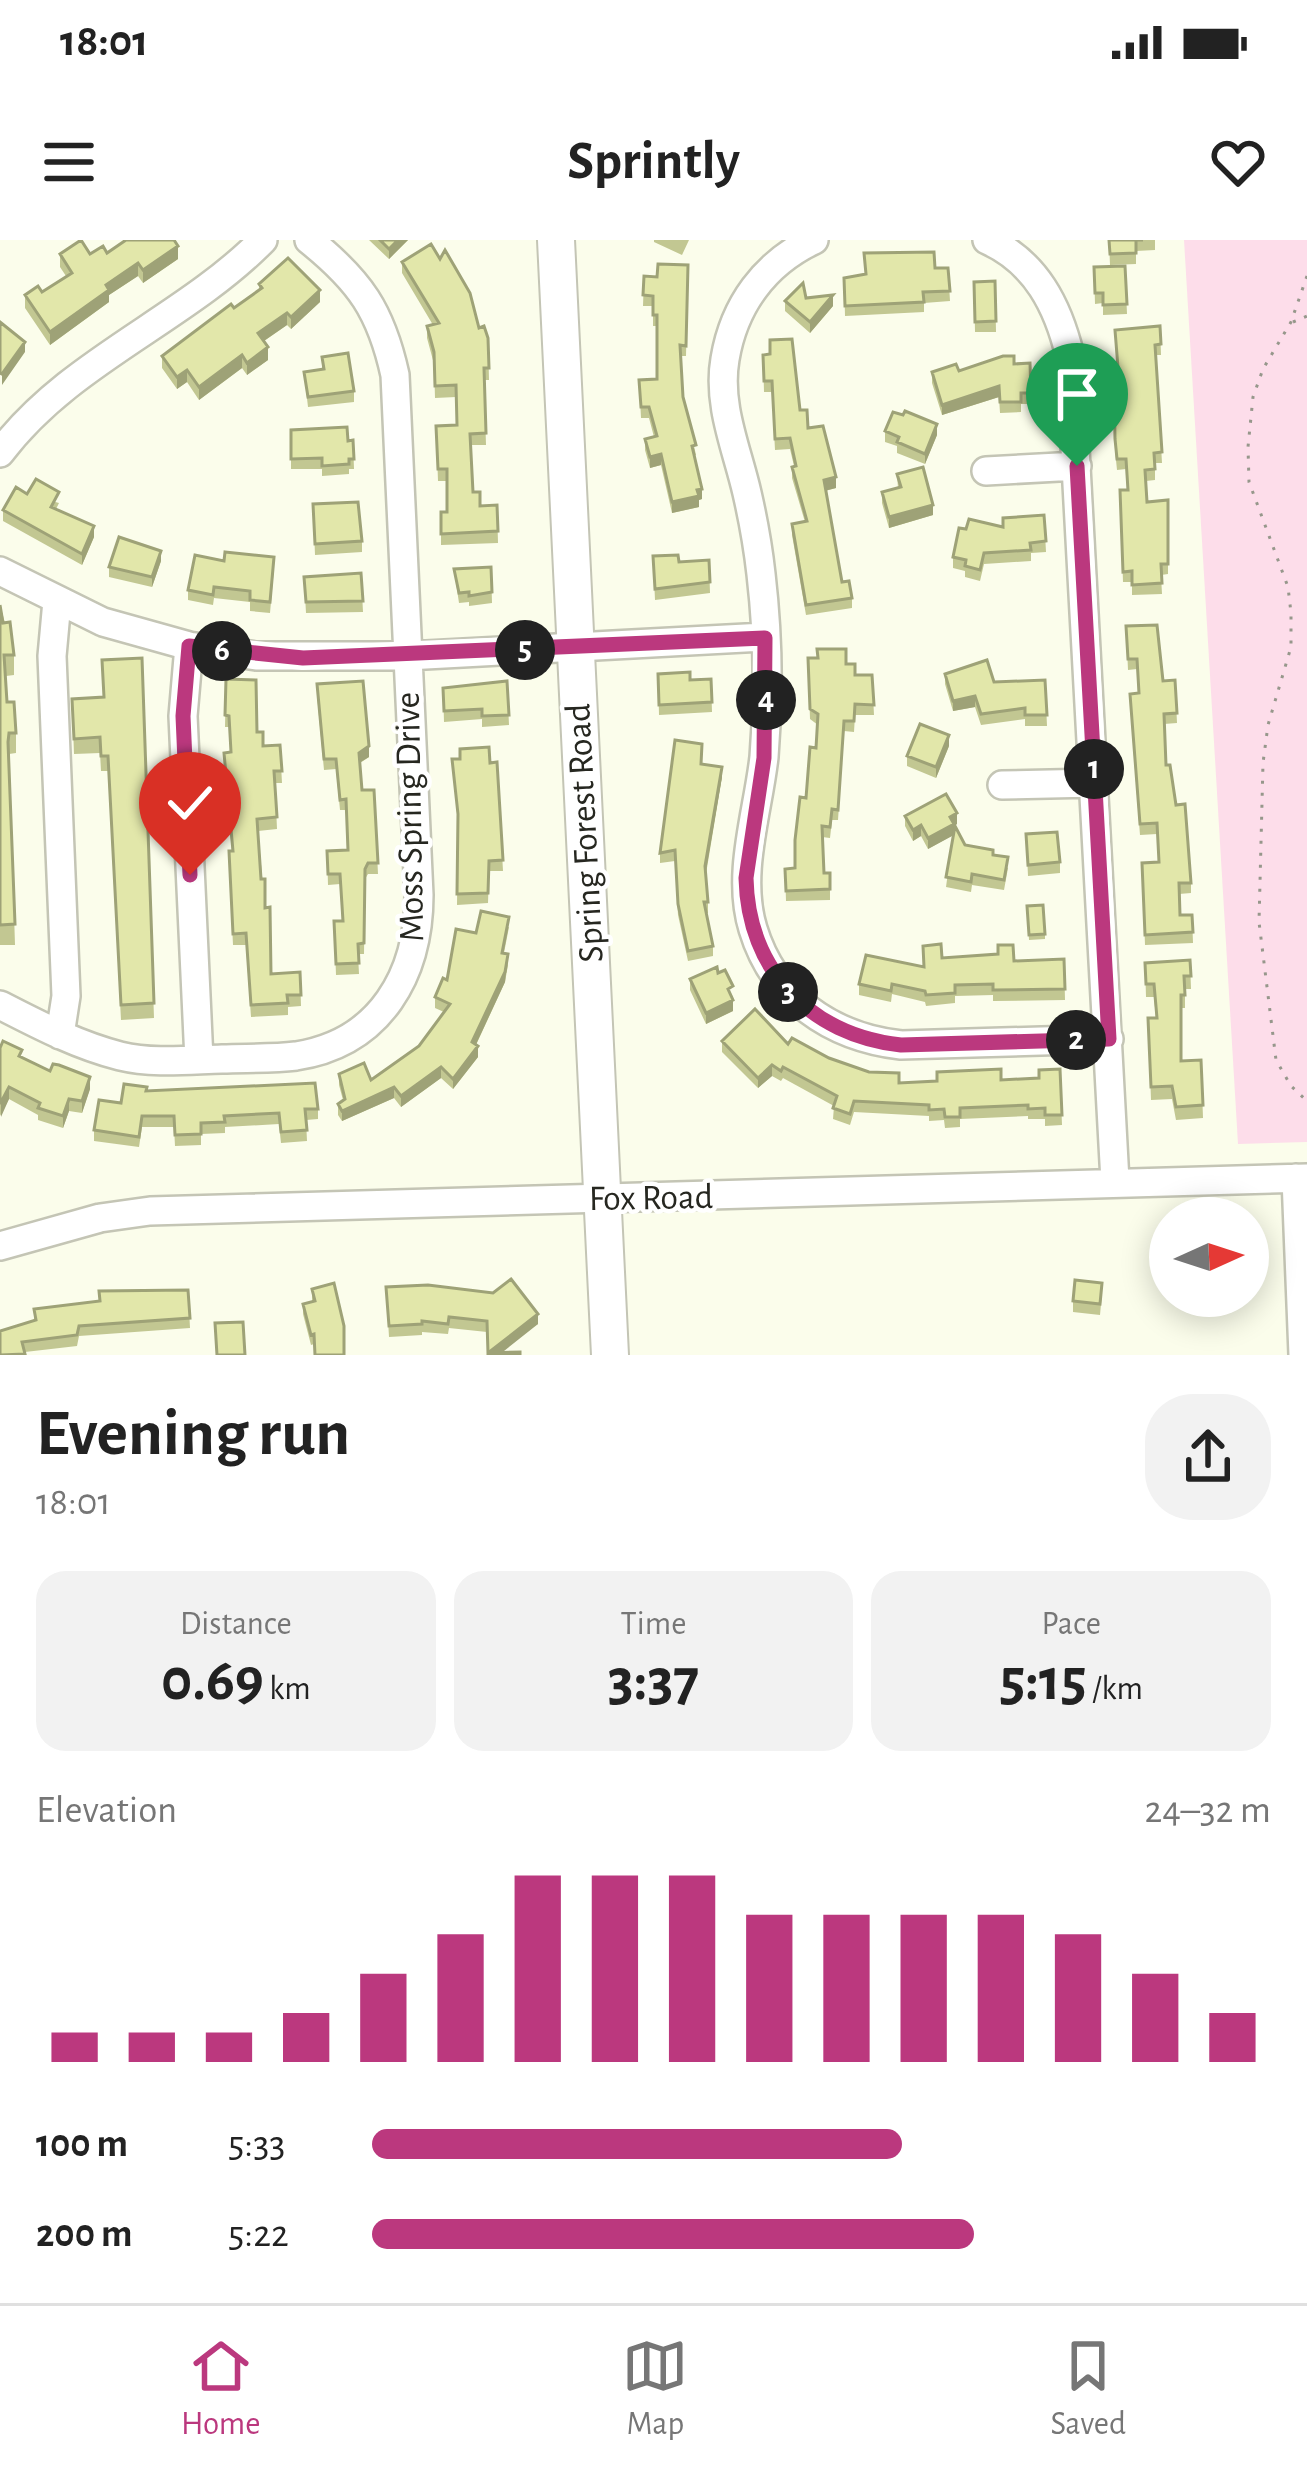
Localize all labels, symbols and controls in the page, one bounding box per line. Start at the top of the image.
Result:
text: 18:01 [60,19,148,64]
icon: menu [36,129,102,195]
icon: heart [1205,129,1271,195]
text: Sprintly [567,135,740,189]
pin [1026,343,1128,466]
icon: arrive [1044,361,1110,427]
pin: 5 [495,620,555,680]
pin: 6 [192,621,252,681]
text: 5 [518,633,532,666]
text: 6 [214,634,230,667]
pin: 4 [736,670,796,730]
text: 4 [758,683,774,716]
street label: Moss Spring Drive [390,692,430,942]
street label: Spring Forest Road [560,702,610,964]
pin: 1 [1064,739,1124,799]
pin [139,752,241,875]
text: 1 [1088,752,1100,785]
icon: check [157,770,223,836]
pin: 3 [758,962,818,1022]
text: 3 [781,975,795,1008]
pin: 2 [1046,1010,1106,1070]
text: 2 [1068,1023,1084,1056]
street label: Fox Road [588,1179,714,1217]
north arrow [1149,1197,1269,1317]
map controls [1149,1197,1269,1317]
button: share [1145,1394,1271,1520]
text: Evening run [36,1401,350,1467]
text: 18:01 [36,1483,111,1522]
text: Distance [180,1608,292,1641]
text: Time [621,1608,686,1641]
text: Pace [1041,1608,1101,1641]
text: 0.69 [161,1651,264,1711]
text: 3:37 [608,1651,699,1711]
text: 5:15 [999,1651,1087,1711]
text: km [264,1673,311,1706]
text: /km [1087,1673,1143,1706]
text: Elevation [36,1791,177,1830]
text: 24–32 m [1144,1791,1271,1830]
text: 100 m [36,2125,128,2164]
text: 5:33 [228,2125,285,2164]
text: 200 m [36,2215,132,2254]
text: 5:22 [228,2215,289,2254]
tab: Home [181,2333,260,2445]
tab: Map [622,2333,688,2445]
tab: Saved [1050,2333,1126,2445]

